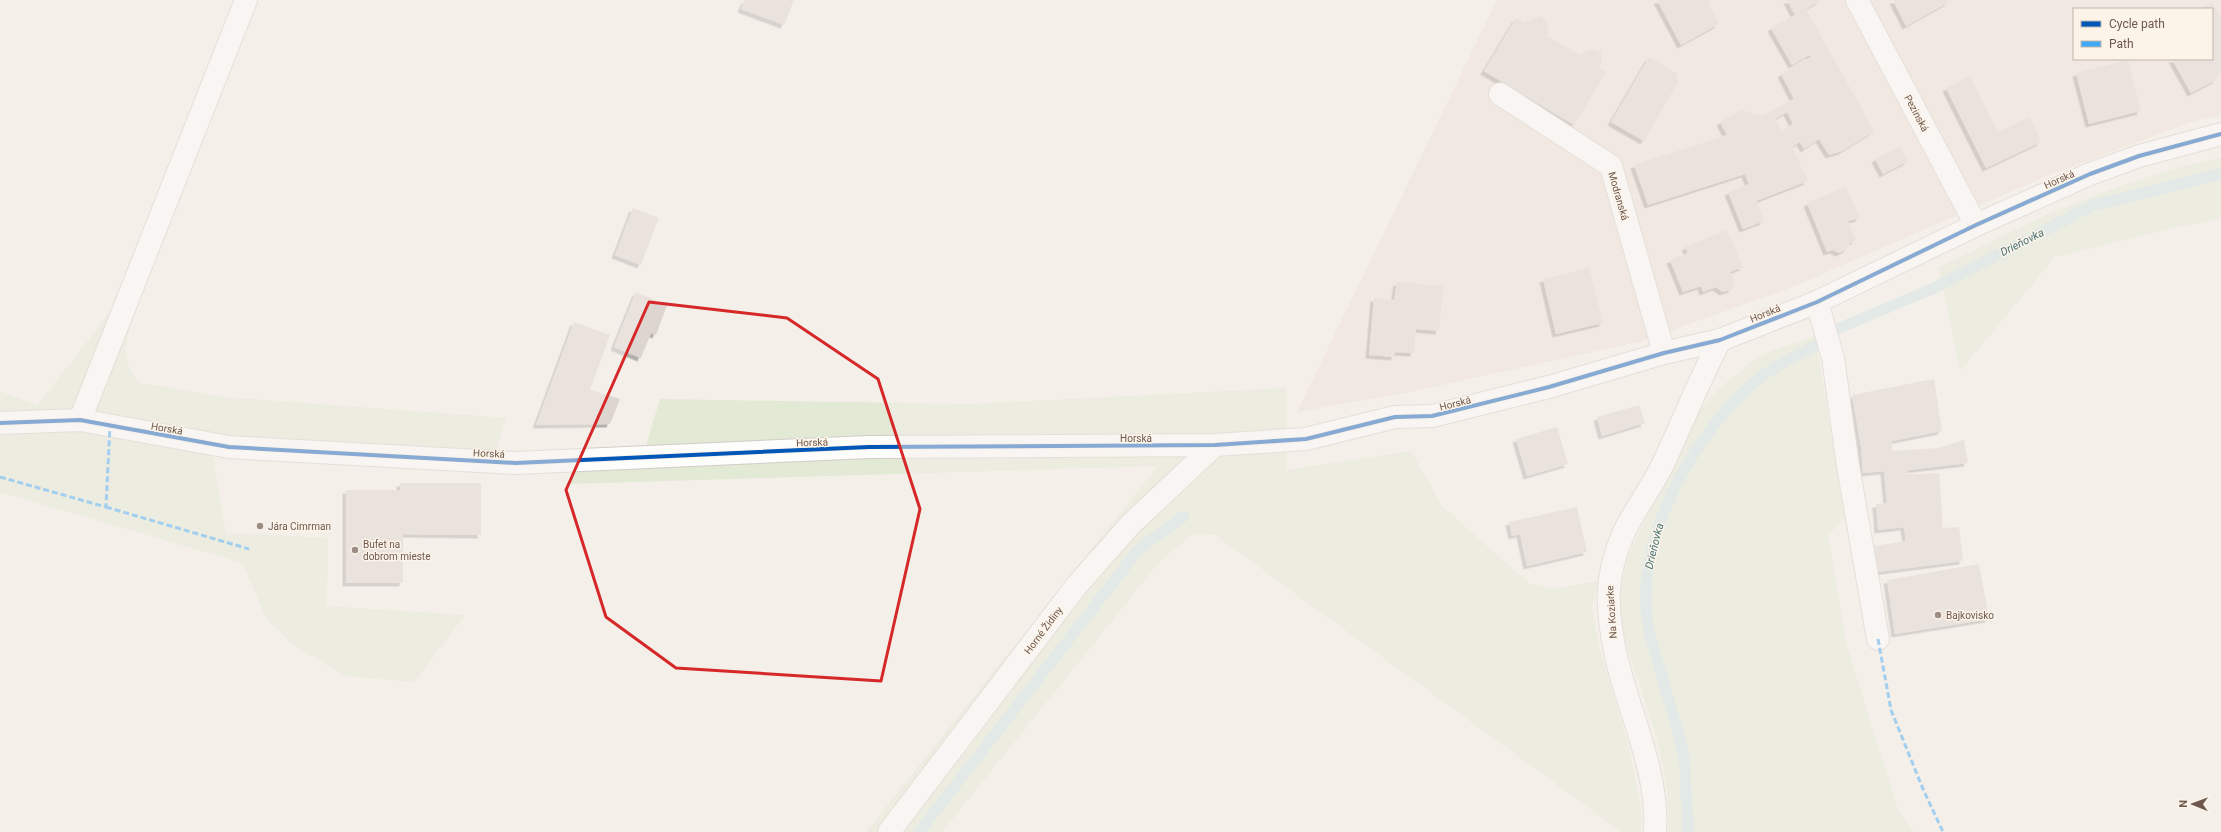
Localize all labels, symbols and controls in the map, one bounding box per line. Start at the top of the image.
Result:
legend [2073,8,2213,60]
text: Cycle path [2109,17,2165,31]
text: Path [2109,37,2134,51]
street label: Pezinská [1902,93,1931,134]
street label: Horská [2042,168,2076,191]
street label: Modranská [1606,171,1631,222]
water label: Drieňovka [1998,226,2046,259]
street label: Horská [1748,302,1782,325]
street label: Horská [1438,394,1472,413]
street label: Horská [150,420,184,437]
street label: Horská [1120,433,1152,444]
street label: Horská [796,436,828,449]
street label: Horská [473,447,505,460]
marker: Jára Cimrman [255,521,265,531]
place label: Jára Cimrman [268,521,331,532]
water label: Drieňovka [1642,521,1667,571]
place label: Bufet na dobrom mieste [363,539,430,562]
marker: Bufet na dobrom mieste [350,545,360,555]
street label: Na Koziarke [1604,585,1619,639]
street label: Horné Židiny [1021,604,1065,656]
marker: Bajkovisko [1933,610,1943,620]
place label: Bajkovisko [1946,610,1994,621]
north arrow [2173,784,2213,824]
text: N [2177,800,2190,808]

